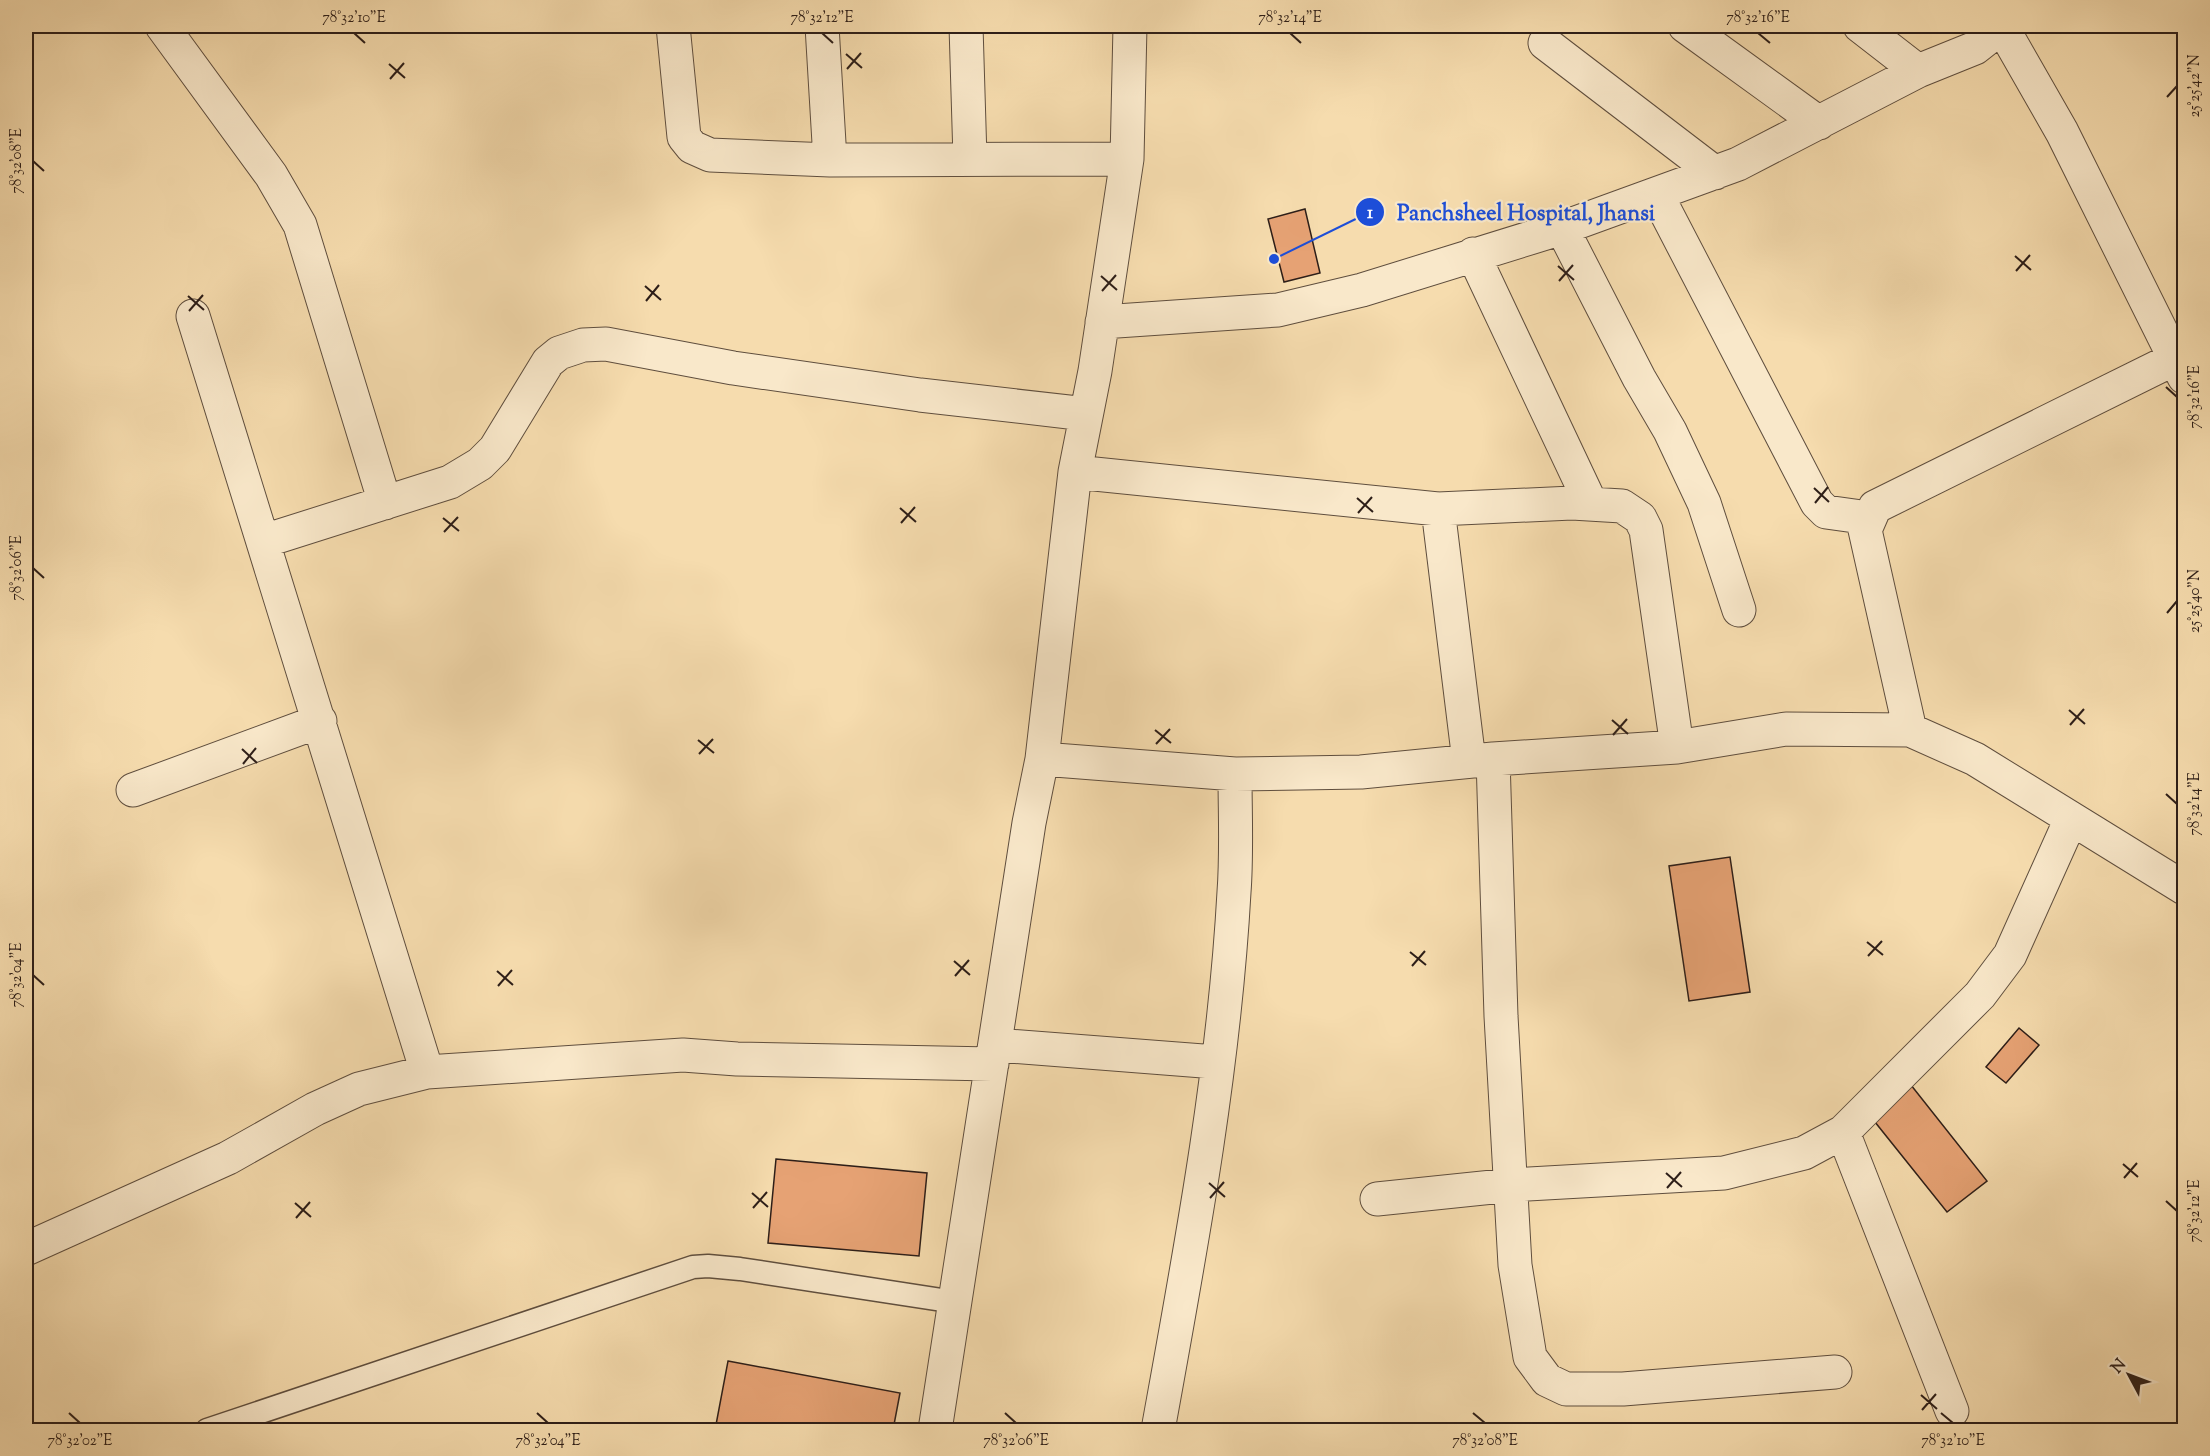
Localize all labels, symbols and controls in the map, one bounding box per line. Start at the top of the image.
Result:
text: 78°32'10"E [322,8,386,29]
text: 78°32'12"E [791,8,853,29]
text: 78°32'14"E [1258,8,1322,29]
text: 78°32'16"E [1726,8,1790,29]
text: 25°25'42"N [2185,54,2206,118]
text: 78°32'08"E [7,128,28,194]
callout: Panchsheel Hospital, Jhansi [1355,192,1667,232]
text: Panchsheel Hospital, Jhansi [1397,199,1656,231]
text: 1 [1367,201,1374,227]
text: 78°32'16"E [2185,365,2206,429]
text: 78°32'06"E [7,535,28,601]
text: 25°25'40"N [2185,569,2206,633]
text: 78°32'14"E [2185,772,2206,836]
text: 78°32'04"E [7,943,28,1007]
text: 78°32'12"E [2185,1180,2206,1242]
north arrow [2099,1345,2159,1405]
text: N [2107,1354,2133,1379]
text: 78°32'02"E [48,1431,112,1452]
text: 78°32'04"E [516,1431,580,1452]
text: 78°32'06"E [983,1431,1049,1452]
text: 78°32'08"E [1452,1431,1518,1452]
text: 78°32'10"E [1921,1431,1985,1452]

